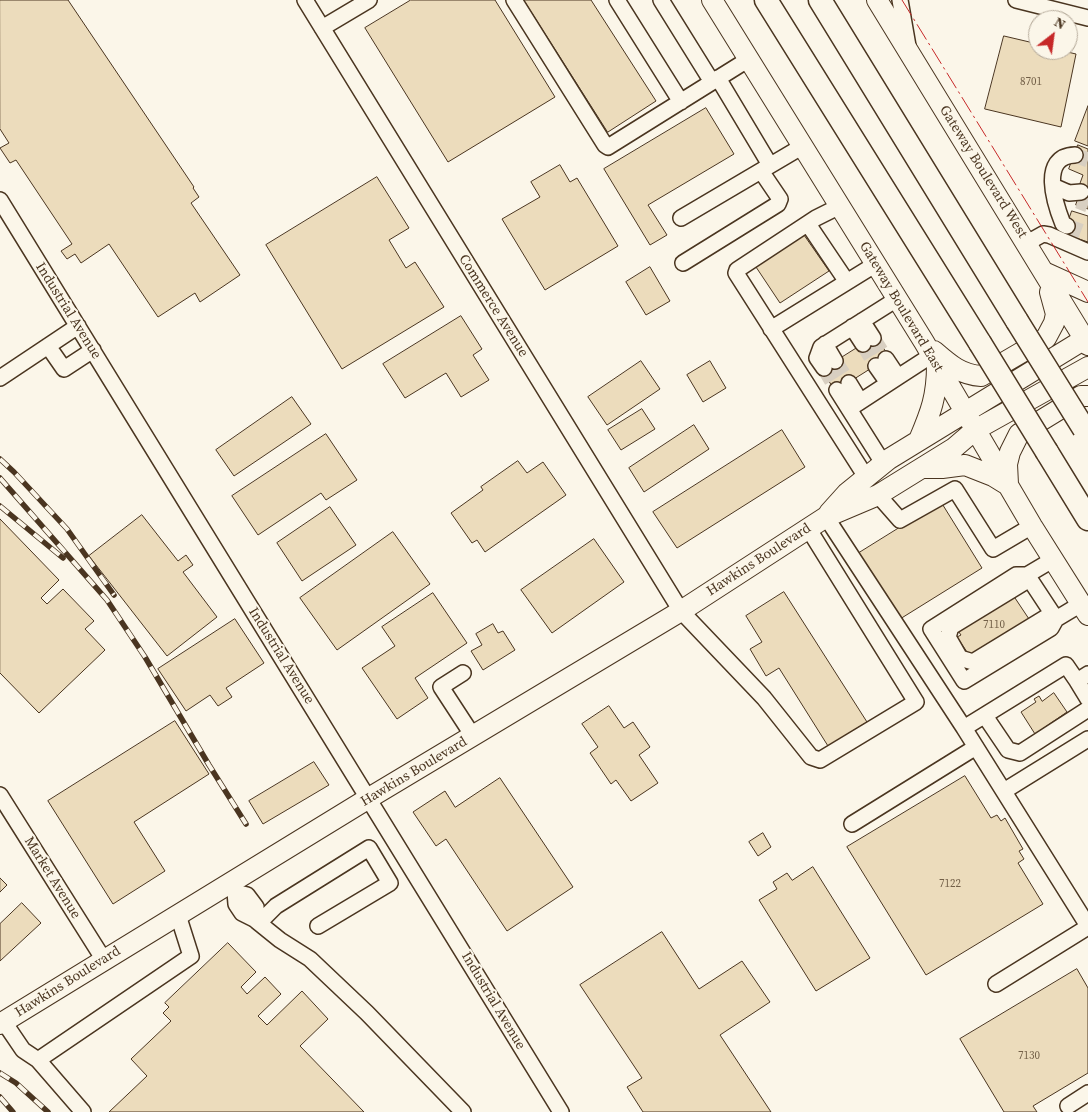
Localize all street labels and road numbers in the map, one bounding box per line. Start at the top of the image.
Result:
street label: Gateway Boulevard West [935,103,1031,241]
street label: Gateway Boulevard East [855,239,947,375]
street label: Commerce Avenue [455,252,531,360]
street label: Industrial Avenue [31,260,105,362]
street label: Hawkins Boulevard [704,520,814,600]
street label: Industrial Avenue [244,605,318,707]
street label: Hawkins Boulevard [358,734,470,810]
street label: Market Avenue [20,834,84,922]
street label: Hawkins Boulevard [12,943,124,1021]
street label: Industrial Avenue [457,949,529,1053]

